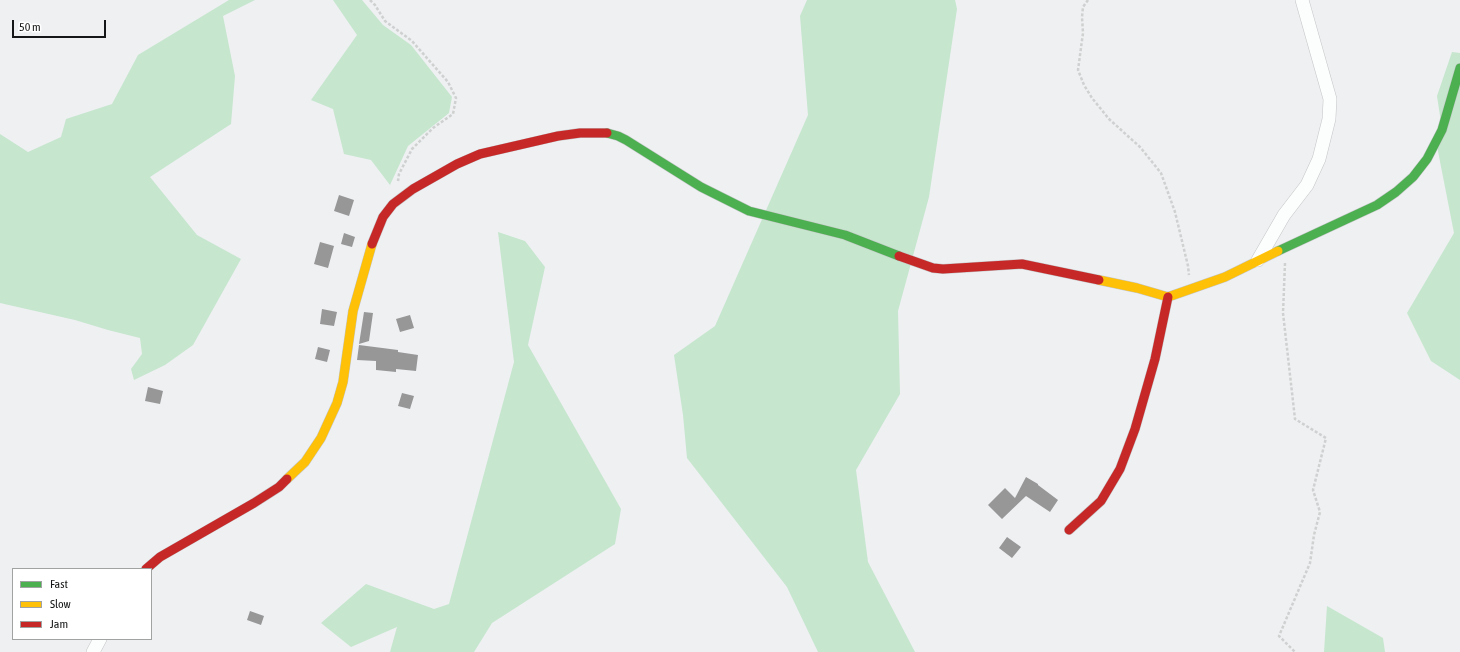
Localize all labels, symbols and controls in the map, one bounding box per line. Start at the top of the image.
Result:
scale bar [14,12,108,38]
text: 50 m [19,20,41,34]
legend [12,568,152,640]
text: Fast [50,577,68,591]
text: Slow [50,597,71,611]
text: Jam [50,617,68,631]

